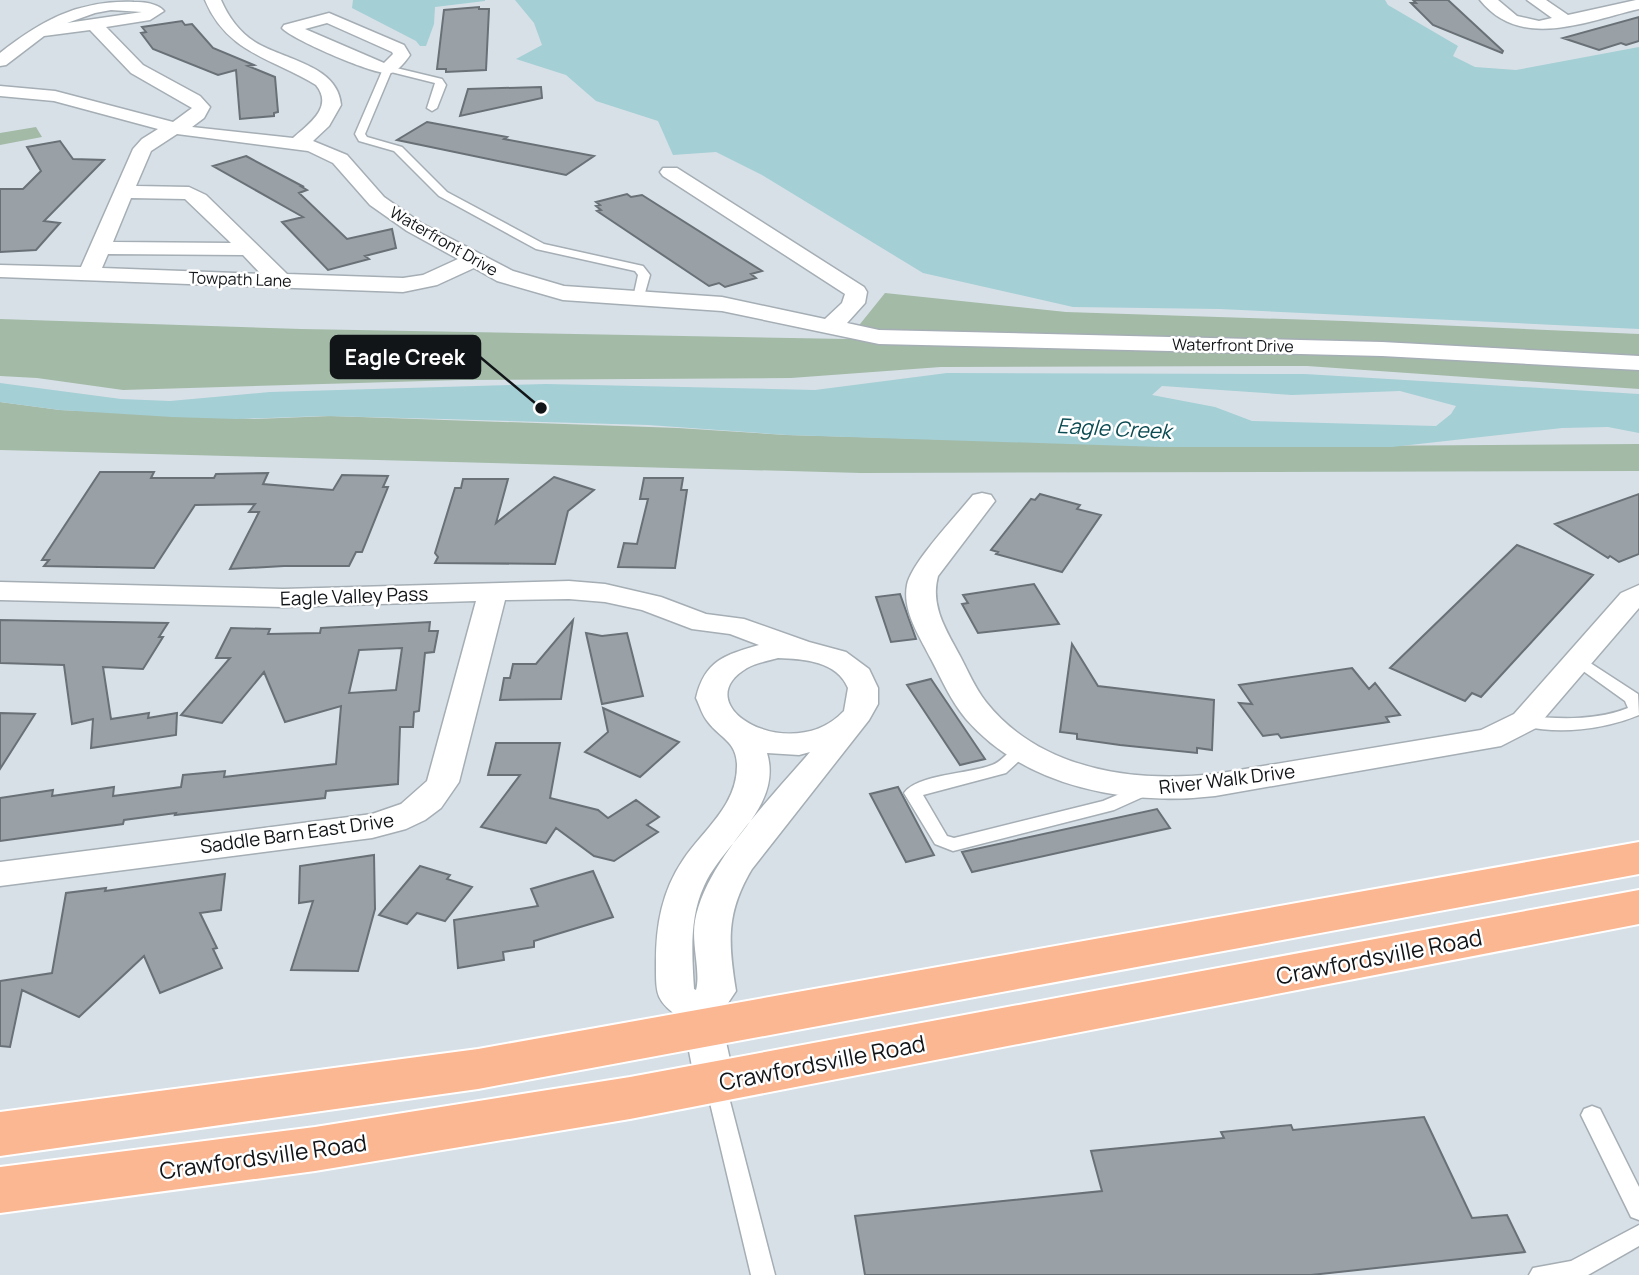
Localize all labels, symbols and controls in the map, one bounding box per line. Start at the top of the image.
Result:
street label: Waterfront Drive [386,201,502,281]
street label: Towpath Lane [188,266,292,292]
street label: Waterfront Drive [1172,333,1294,357]
callout: Eagle Creek [331,336,480,378]
text: Eagle Creek [345,343,466,371]
water label: Eagle Creek [1056,411,1175,445]
street label: Eagle Valley Pass [279,580,429,612]
street label: River Walk Drive [1157,758,1297,800]
street label: Saddle Barn East Drive [198,807,396,859]
street label: Crawfordsville Road [1273,920,1485,992]
street label: Crawfordsville Road [716,1026,928,1098]
street label: Crawfordsville Road [157,1126,369,1186]

